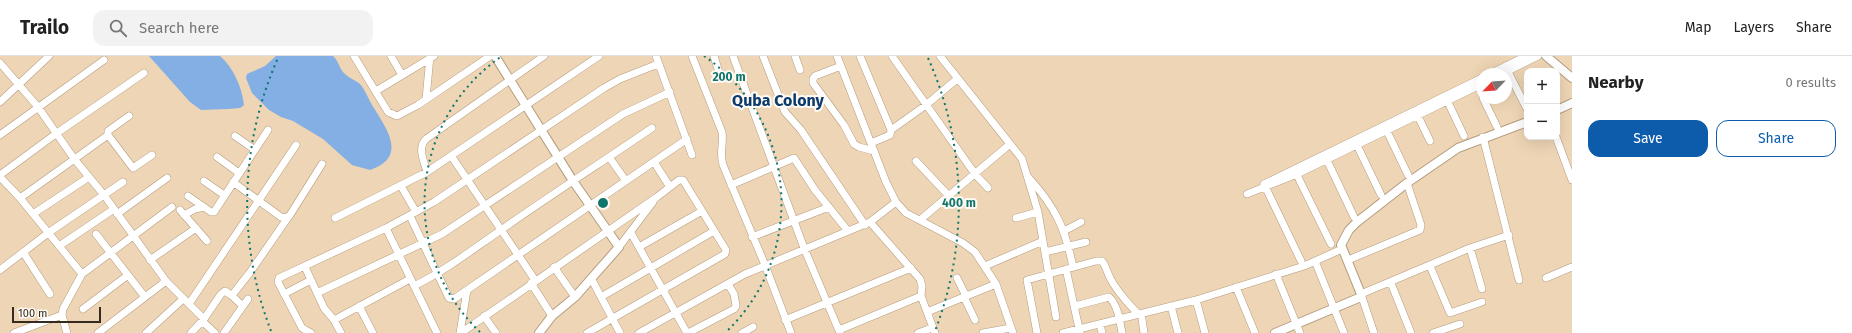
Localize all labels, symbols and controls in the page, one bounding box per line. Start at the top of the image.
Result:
search box [93,10,373,46]
text: Trailo [20,16,69,39]
icon: search [107,17,129,39]
text: Search here [139,19,219,37]
text: Map [1685,19,1711,36]
text: Layers [1733,19,1774,36]
text: Share [1796,19,1832,36]
north arrow [1476,68,1512,104]
map controls [1524,68,1560,140]
button: + [1524,68,1560,104]
text: 200 m [712,70,746,84]
text: Nearby [1588,72,1643,93]
text: 0 results [1785,75,1836,90]
district label: Quba Colony [732,91,825,110]
button: − [1524,104,1560,140]
button: Save [1588,120,1708,157]
button: Share [1716,120,1836,157]
centre of rings [596,196,610,210]
text: 400 m [942,196,976,210]
scale bar [12,305,101,324]
text: 100 m [18,307,47,320]

